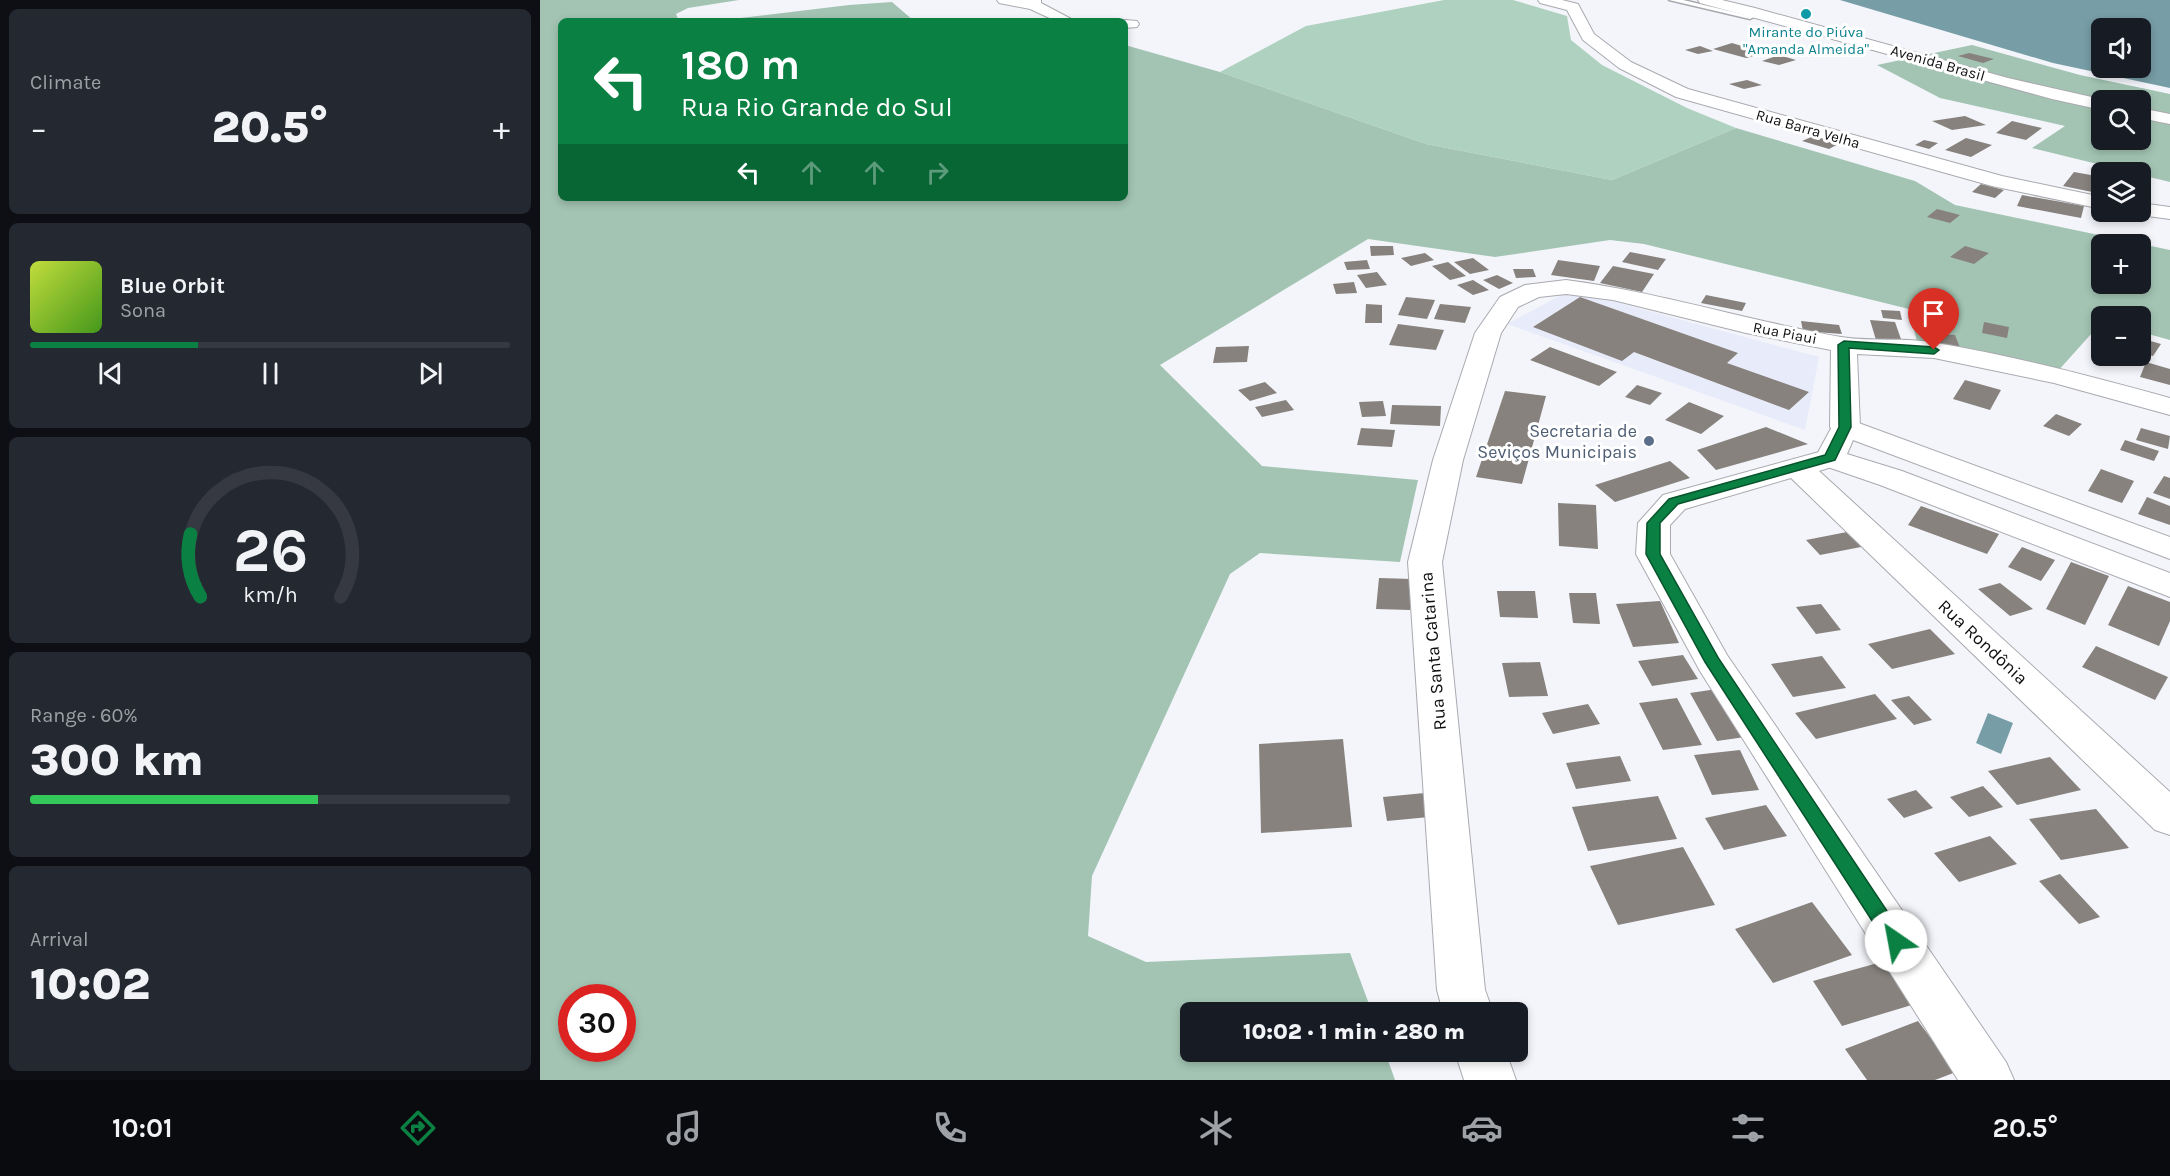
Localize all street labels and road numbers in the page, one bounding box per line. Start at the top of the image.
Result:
street label: Avenida Brasil [1889,41,1987,85]
street label: Rua Barra Velha [1754,106,1862,152]
street label: Rua Piaui [1752,318,1818,348]
street label: Rua Santa Catarina [1415,571,1451,731]
street label: Rua Rondônia [1934,595,2032,689]

